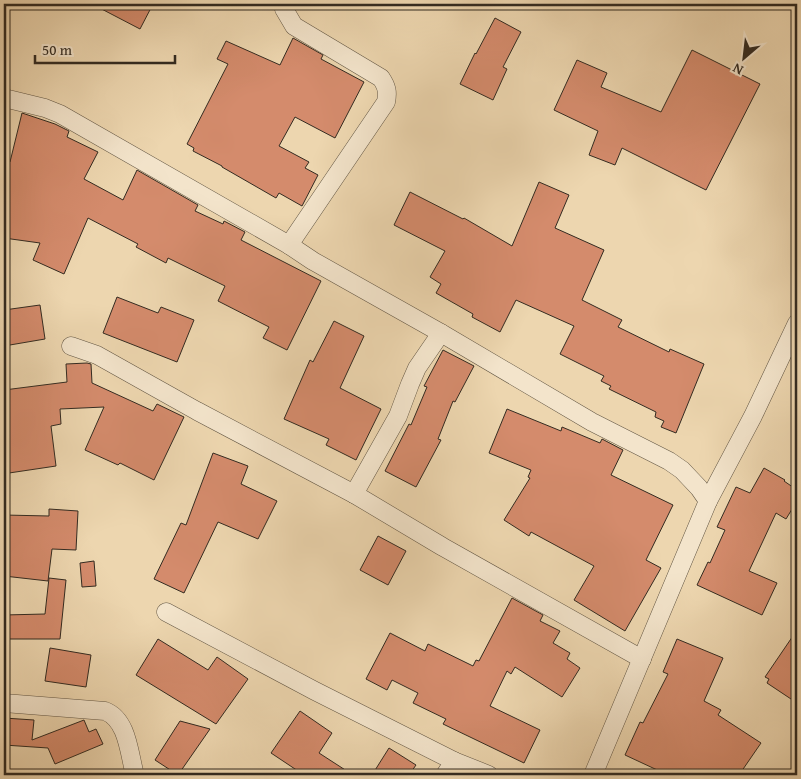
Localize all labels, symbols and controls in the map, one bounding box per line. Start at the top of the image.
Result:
scale bar [35,32,175,64]
north arrow [718,32,768,82]
text: 50 m [42,39,73,60]
text: N [729,58,747,81]

